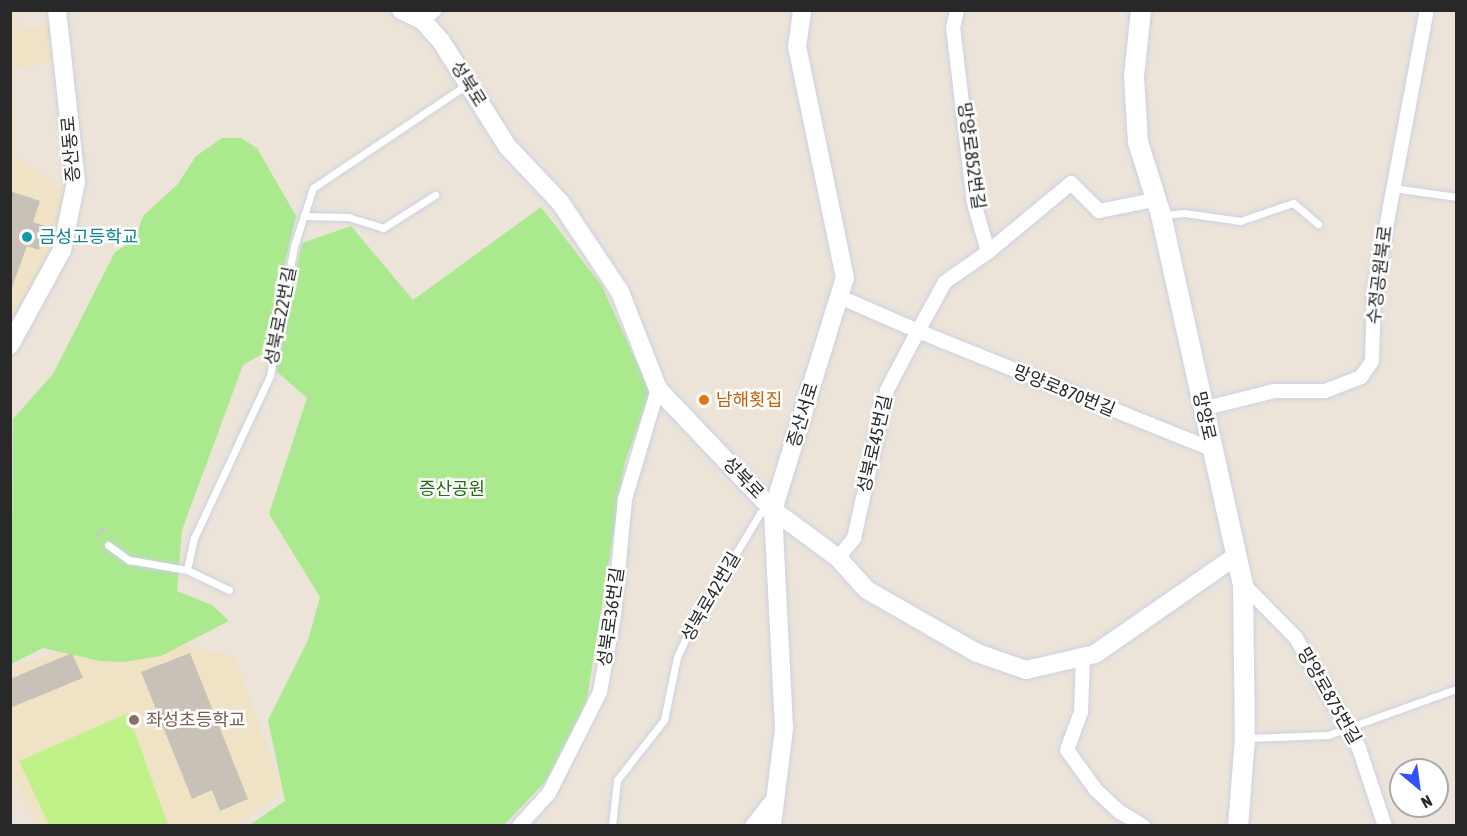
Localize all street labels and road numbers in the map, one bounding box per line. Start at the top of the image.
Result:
street label: 성북로 [446,57,490,111]
street label: 망양로852번길 [953,101,989,211]
street label: 증산동로 [57,115,85,183]
street label: 수정공원북로 [1363,224,1397,326]
street label: 성북로22번길 [261,265,301,367]
street label: 망양로870번길 [1010,361,1118,421]
street label: 증산서로 [783,380,823,450]
street label: 망양로 [1188,389,1220,443]
street label: 성북로45번길 [853,393,897,495]
street label: 성북로 [718,453,768,503]
street label: 성북로42번길 [677,548,745,646]
street label: 성북로36번길 [593,566,629,668]
street label: 망양로875번길 [1293,644,1365,748]

